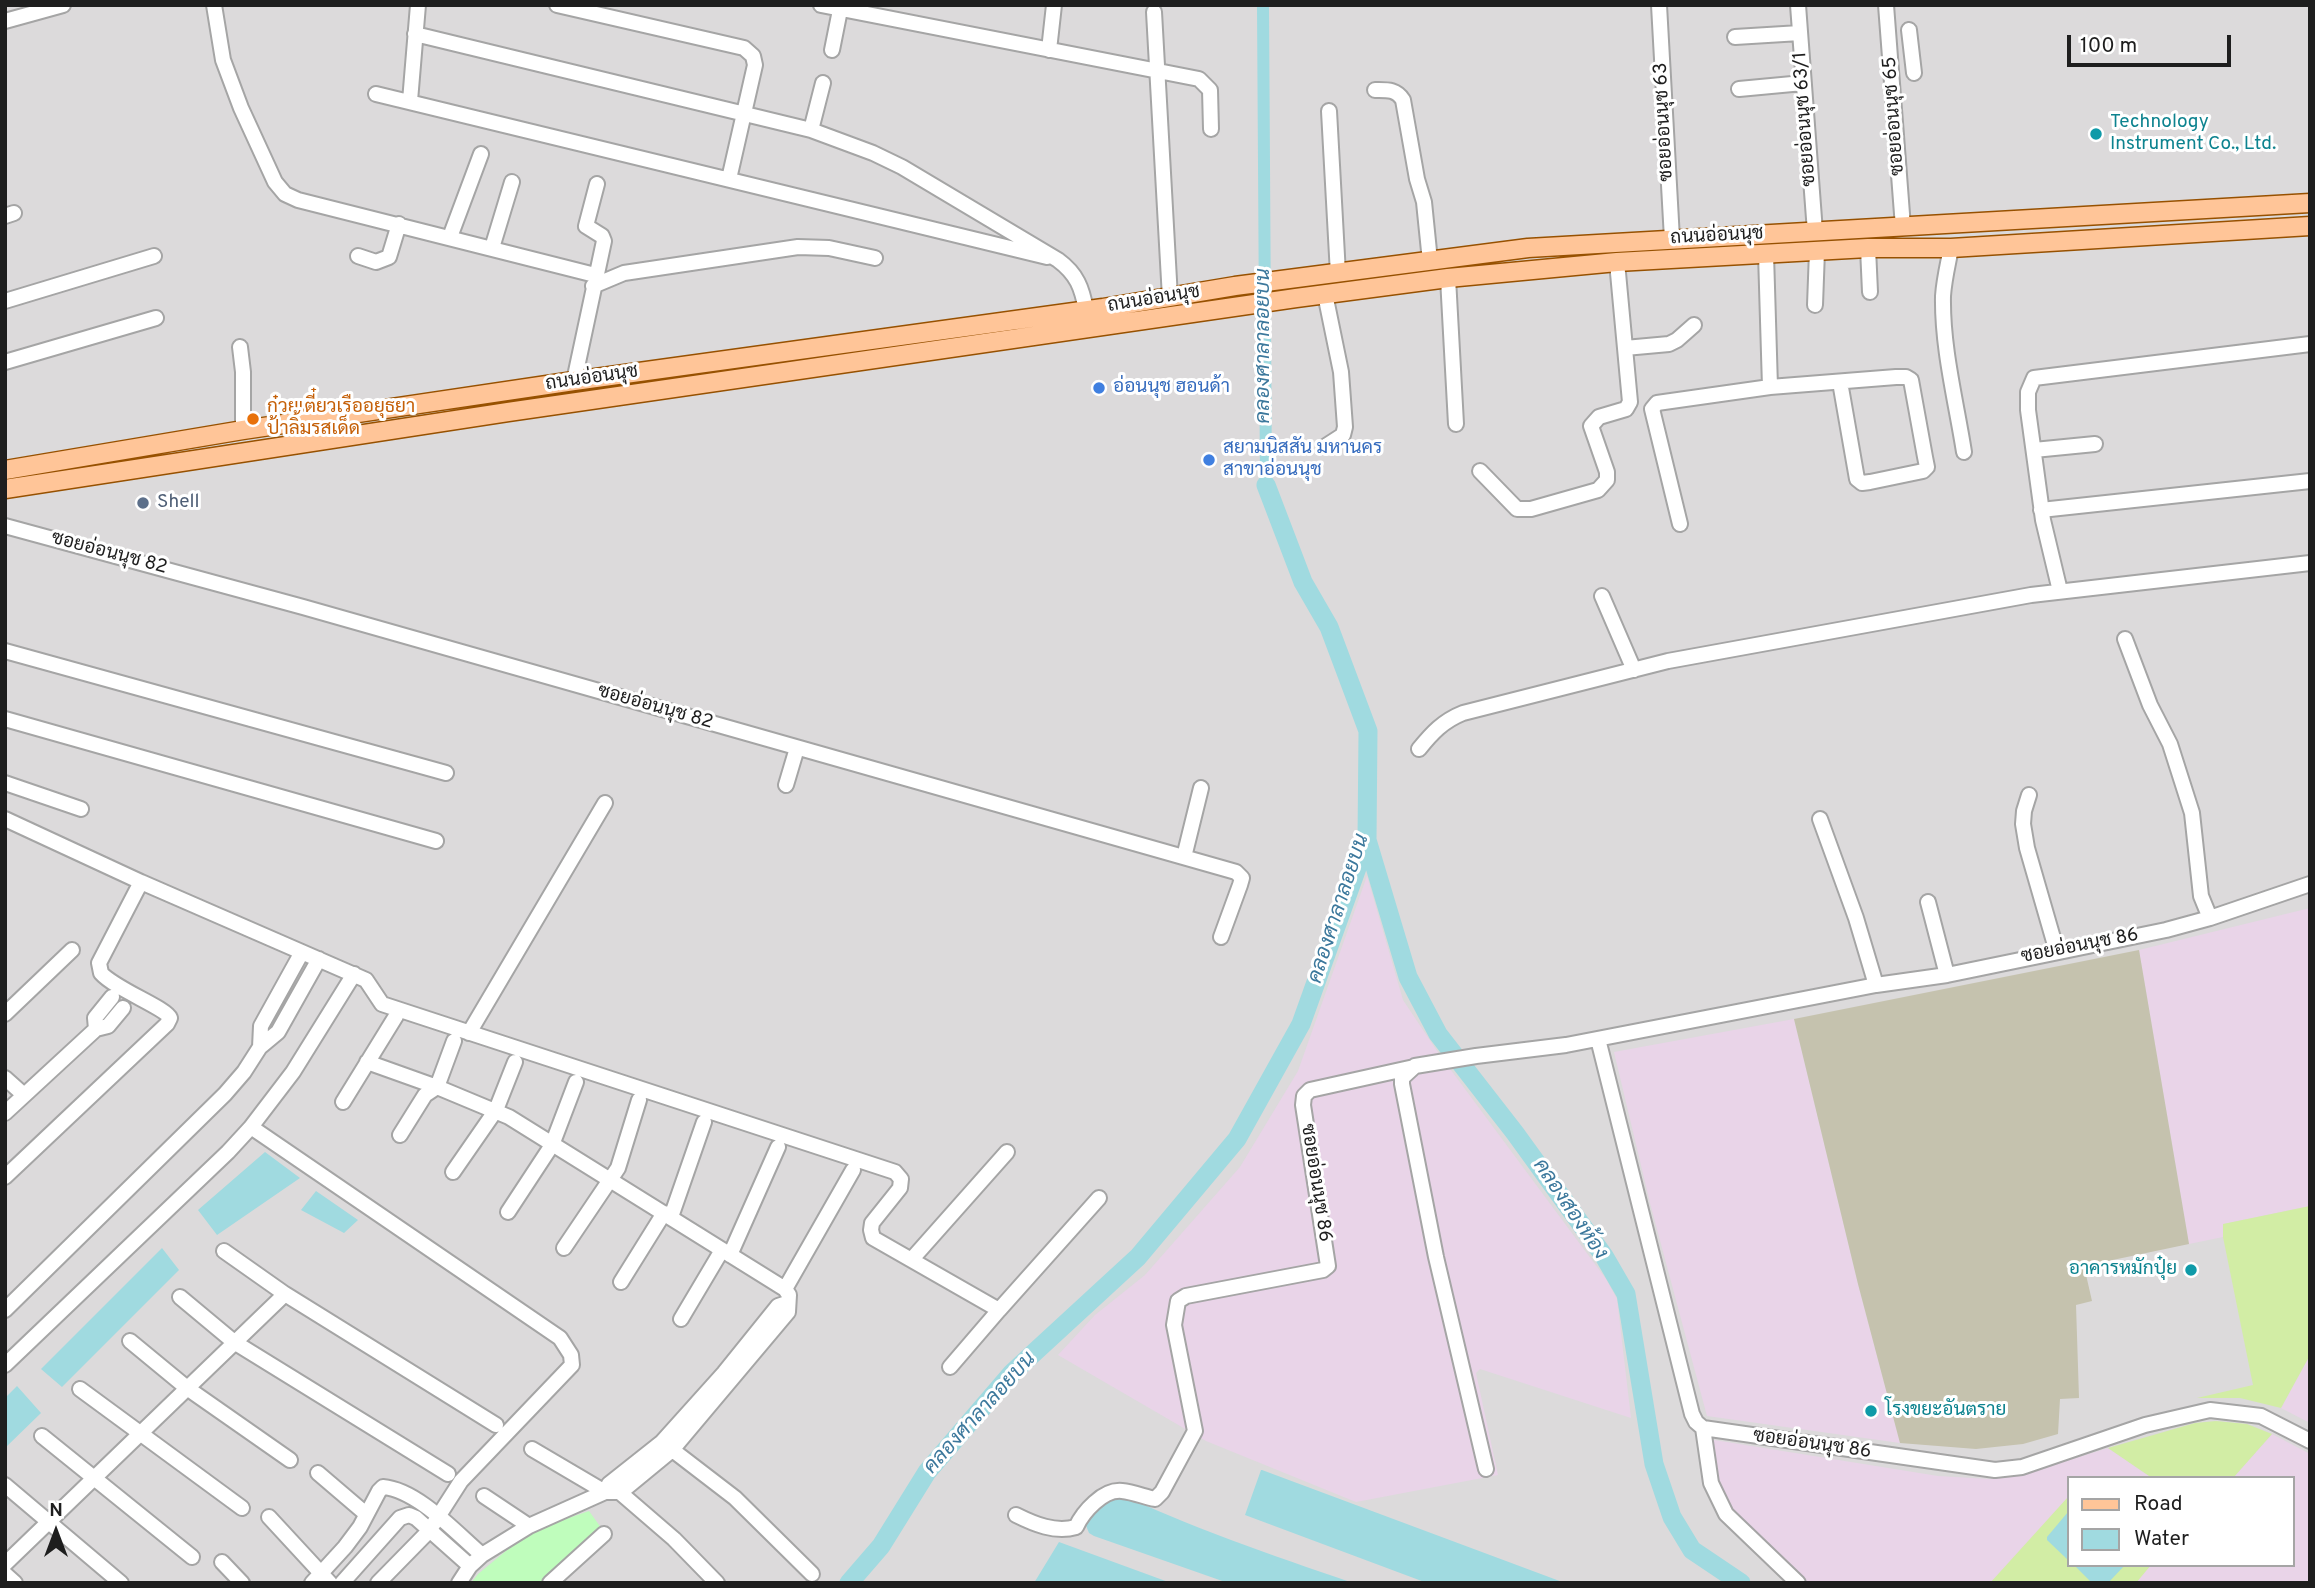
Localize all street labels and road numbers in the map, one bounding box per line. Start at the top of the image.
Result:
street label: ซอยอ่อนนุช 63/1 [1790,51,1822,187]
street label: ซอยอ่อนนุช 65 [1879,56,1911,176]
street label: ซอยอ่อนนุช 63 [1651,62,1679,182]
street label: ถนนอ่อนนุช [1670,223,1764,251]
street label: ถนนอ่อนนุช [1106,281,1202,319]
street label: ถนนอ่อนนุช [544,361,640,397]
street label: ซอยอ่อนนุช 82 [49,528,169,580]
street label: ซอยอ่อนนุช 82 [595,681,715,735]
street label: ซอยอ่อนนุช 86 [2019,924,2141,970]
street label: ซอยอ่อนนุช 86 [1294,1122,1336,1244]
street label: ซอยอ่อนนุช 86 [1751,1425,1873,1465]

